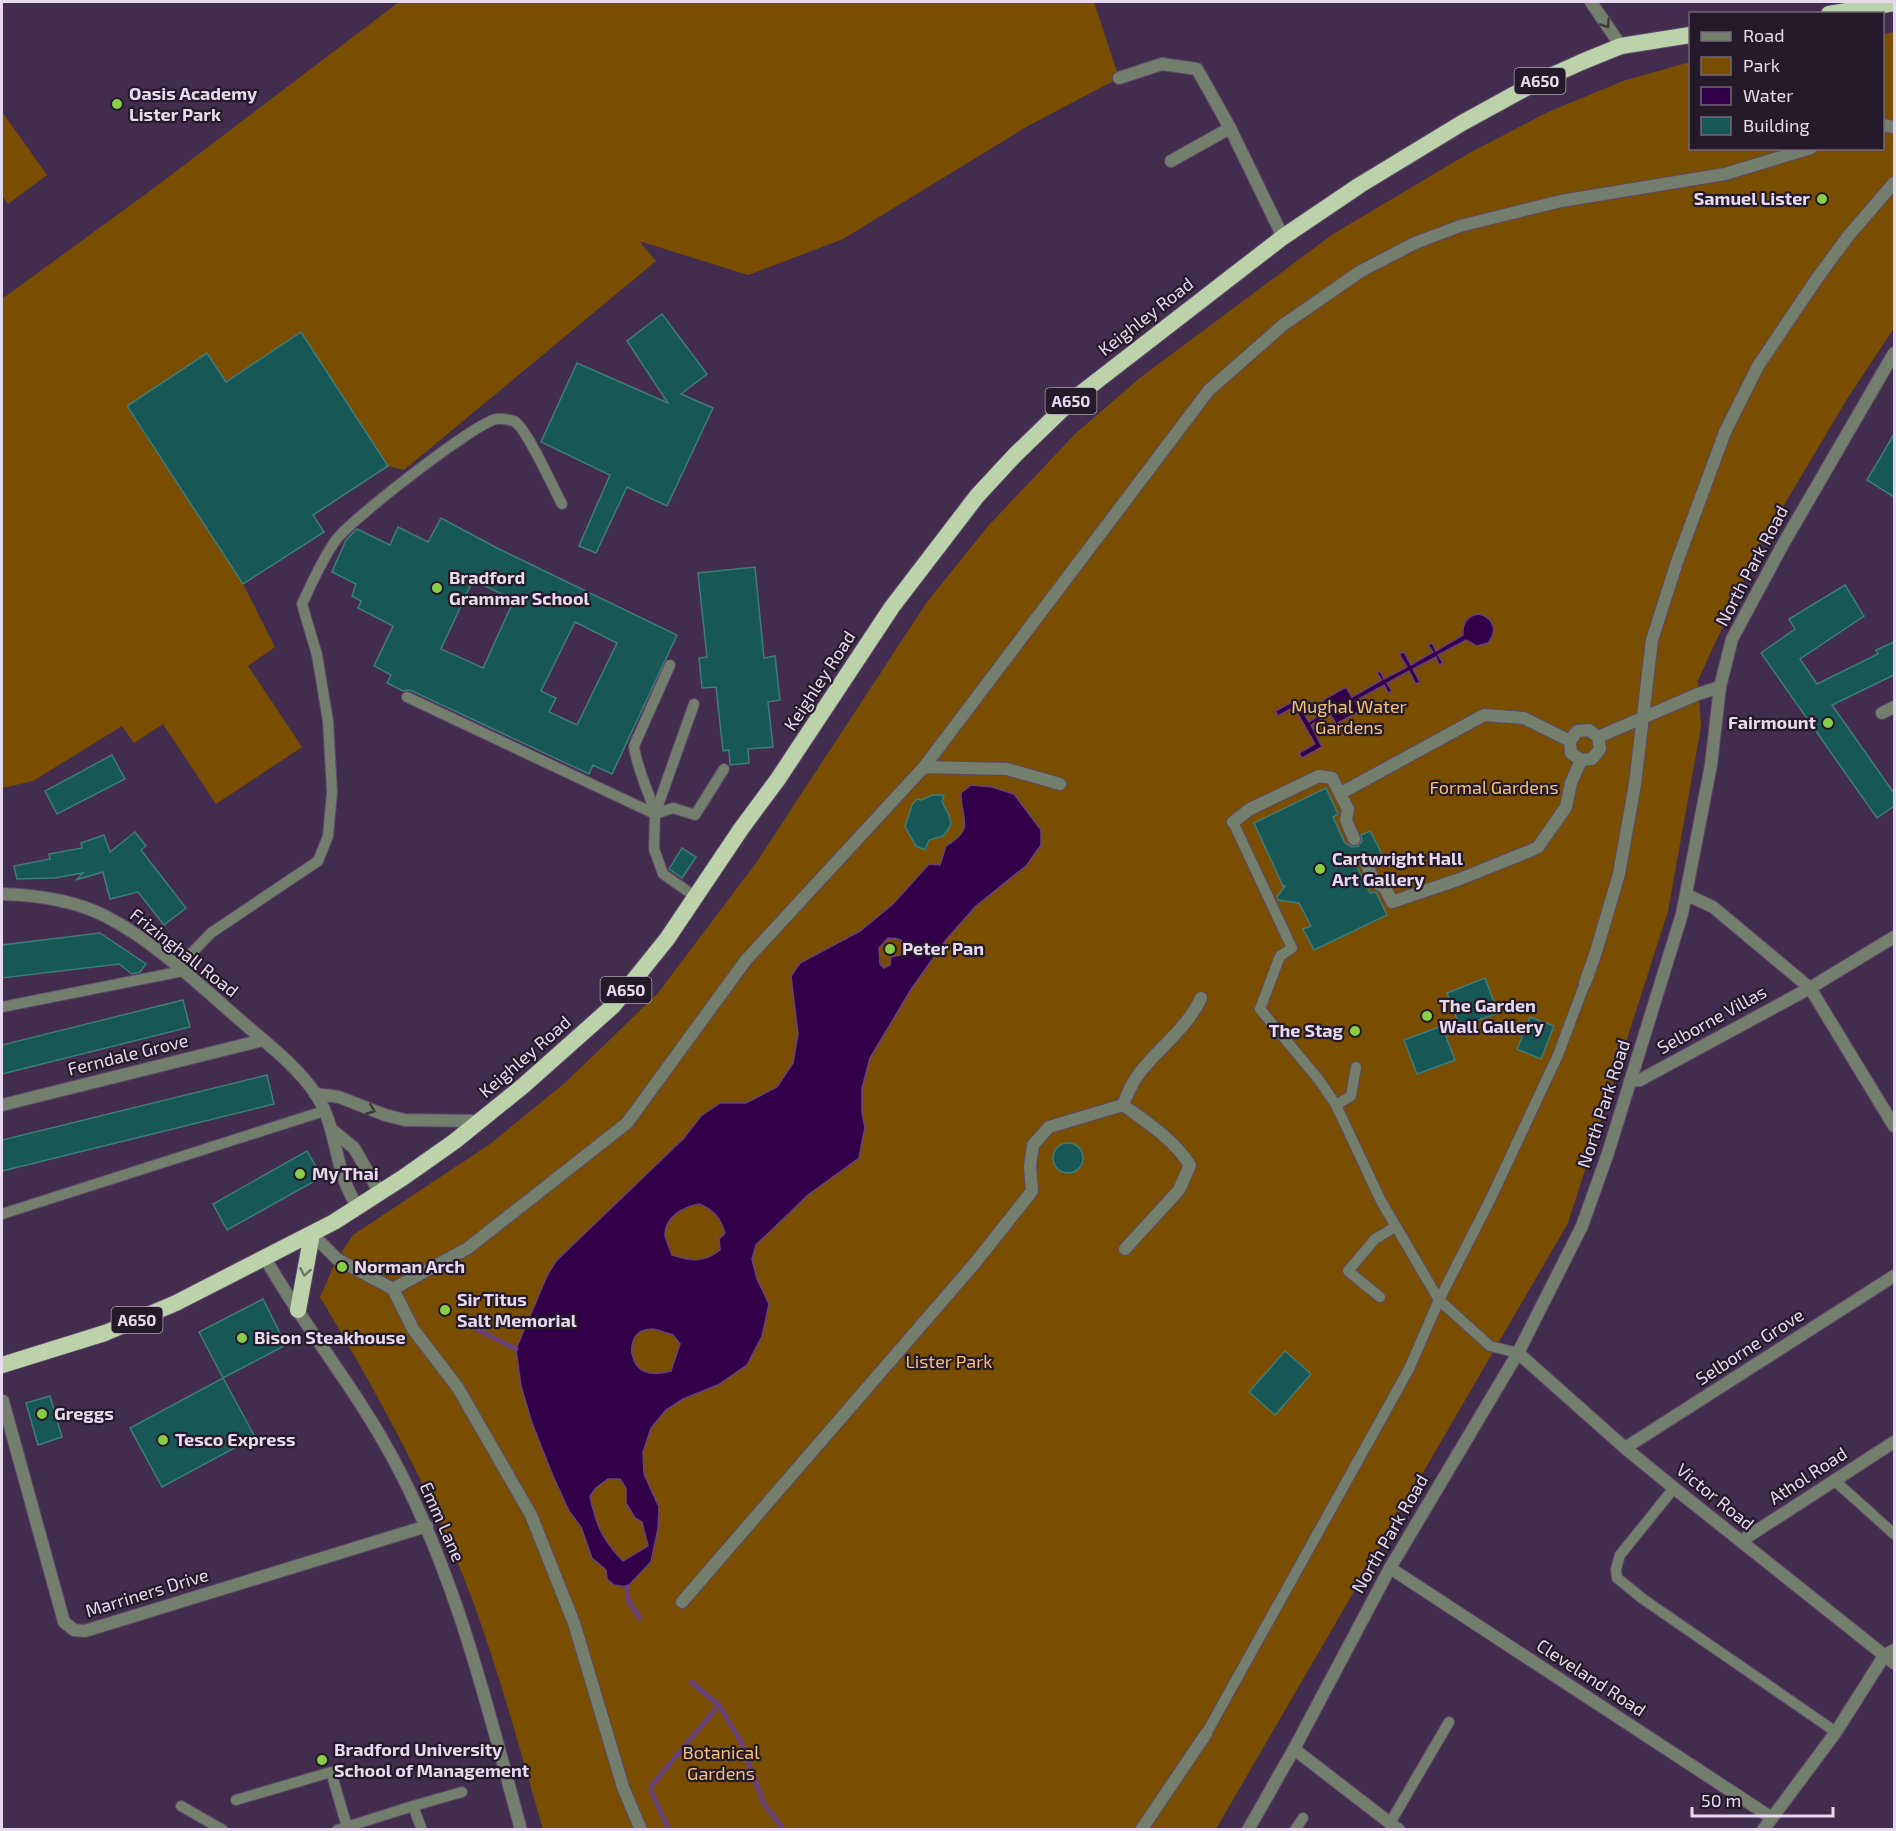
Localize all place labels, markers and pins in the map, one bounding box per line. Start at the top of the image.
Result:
place label: Oasis Academy Lister Park [129,82,258,125]
marker: Oasis Academy Lister Park [110,97,124,111]
place label: Samuel Lister [1694,187,1810,209]
marker: Samuel Lister [1815,192,1829,206]
place label: Bradford Grammar School [449,566,590,609]
marker: Bradford Grammar School [430,581,444,595]
place label: Fairmount [1728,711,1817,733]
marker: Fairmount [1821,716,1835,730]
place label: Cartwright Hall Art Gallery [1332,847,1463,890]
marker: Cartwright Hall Art Gallery [1313,862,1327,876]
place label: Peter Pan [902,937,984,959]
marker: Peter Pan [883,942,897,956]
place label: The Garden Wall Gallery [1439,994,1544,1037]
marker: The Garden Wall Gallery [1420,1009,1434,1023]
place label: The Stag [1269,1019,1344,1041]
marker: The Stag [1348,1024,1362,1038]
place label: My Thai [312,1162,379,1184]
marker: My Thai [293,1167,307,1181]
place label: Norman Arch [354,1255,465,1277]
marker: Norman Arch [335,1260,349,1274]
place label: Sir Titus Salt Memorial [457,1288,577,1331]
marker: Sir Titus Salt Memorial [438,1303,452,1317]
place label: Bison Steakhouse [254,1326,406,1348]
marker: Bison Steakhouse [235,1331,249,1345]
place label: Greggs [54,1402,114,1424]
marker: Greggs [35,1407,49,1421]
place label: Tesco Express [175,1428,296,1450]
marker: Tesco Express [156,1433,170,1447]
place label: Bradford University School of Management [334,1738,530,1781]
marker: Bradford University School of Management [315,1753,329,1767]

